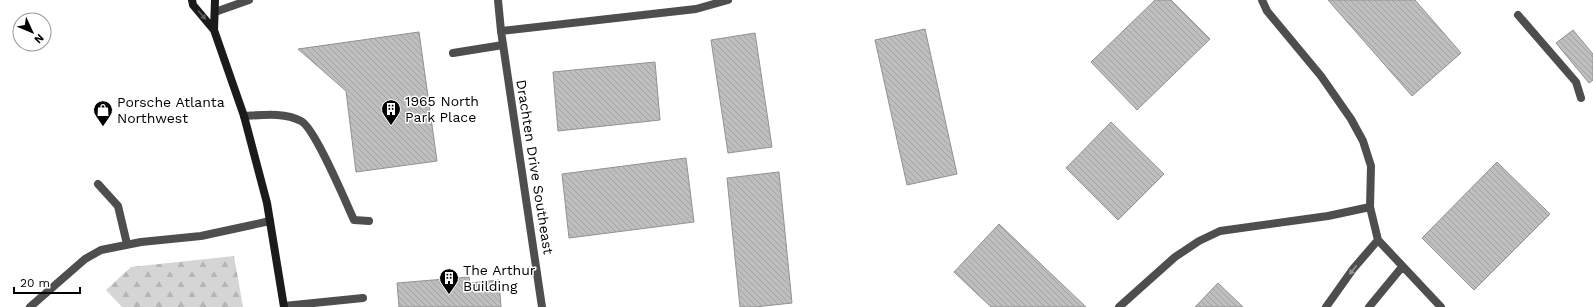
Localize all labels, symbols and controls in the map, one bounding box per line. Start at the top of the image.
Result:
one-way arrow [197,10,206,21]
north arrow [12,12,52,52]
text: N [31,31,46,46]
street label: Drachten Drive Southeast [513,79,557,256]
place label: 1965 North Park Place [405,93,479,125]
place label: Porsche Atlanta Northwest [117,94,225,126]
building icon: 1965 North Park Place [380,98,402,126]
shop icon: Porsche Atlanta Northwest [92,99,114,127]
place label: The Arthur Building [463,262,536,294]
one-way arrow [1348,264,1357,275]
building icon: The Arthur Building [438,267,460,295]
scale bar [14,269,80,295]
text: 20 m [20,276,50,290]

